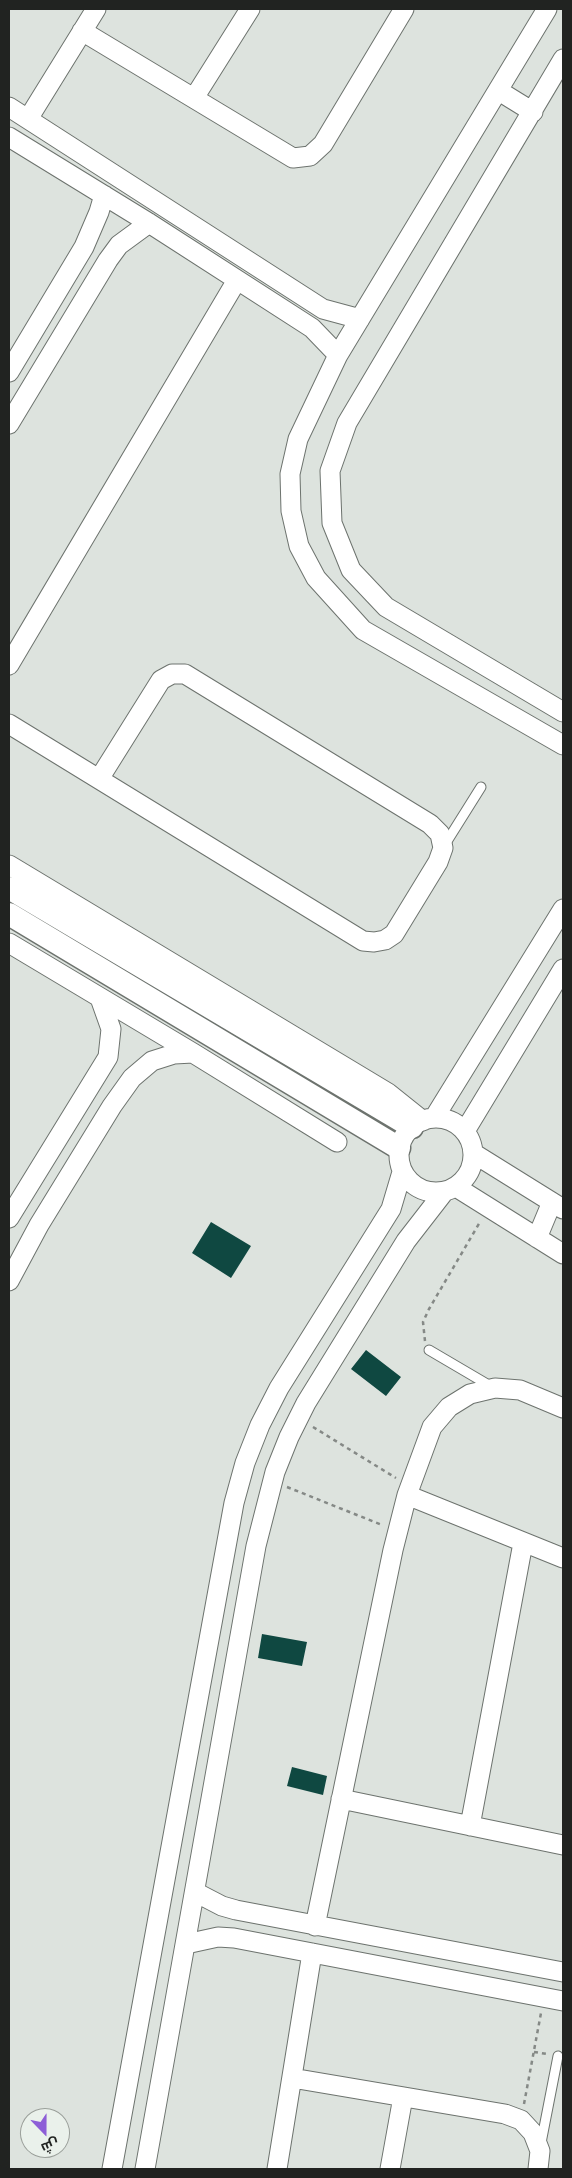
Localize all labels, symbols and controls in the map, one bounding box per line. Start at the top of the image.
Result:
north arrow [20,2108,70,2158]
text: ش [39,2134,62,2158]

